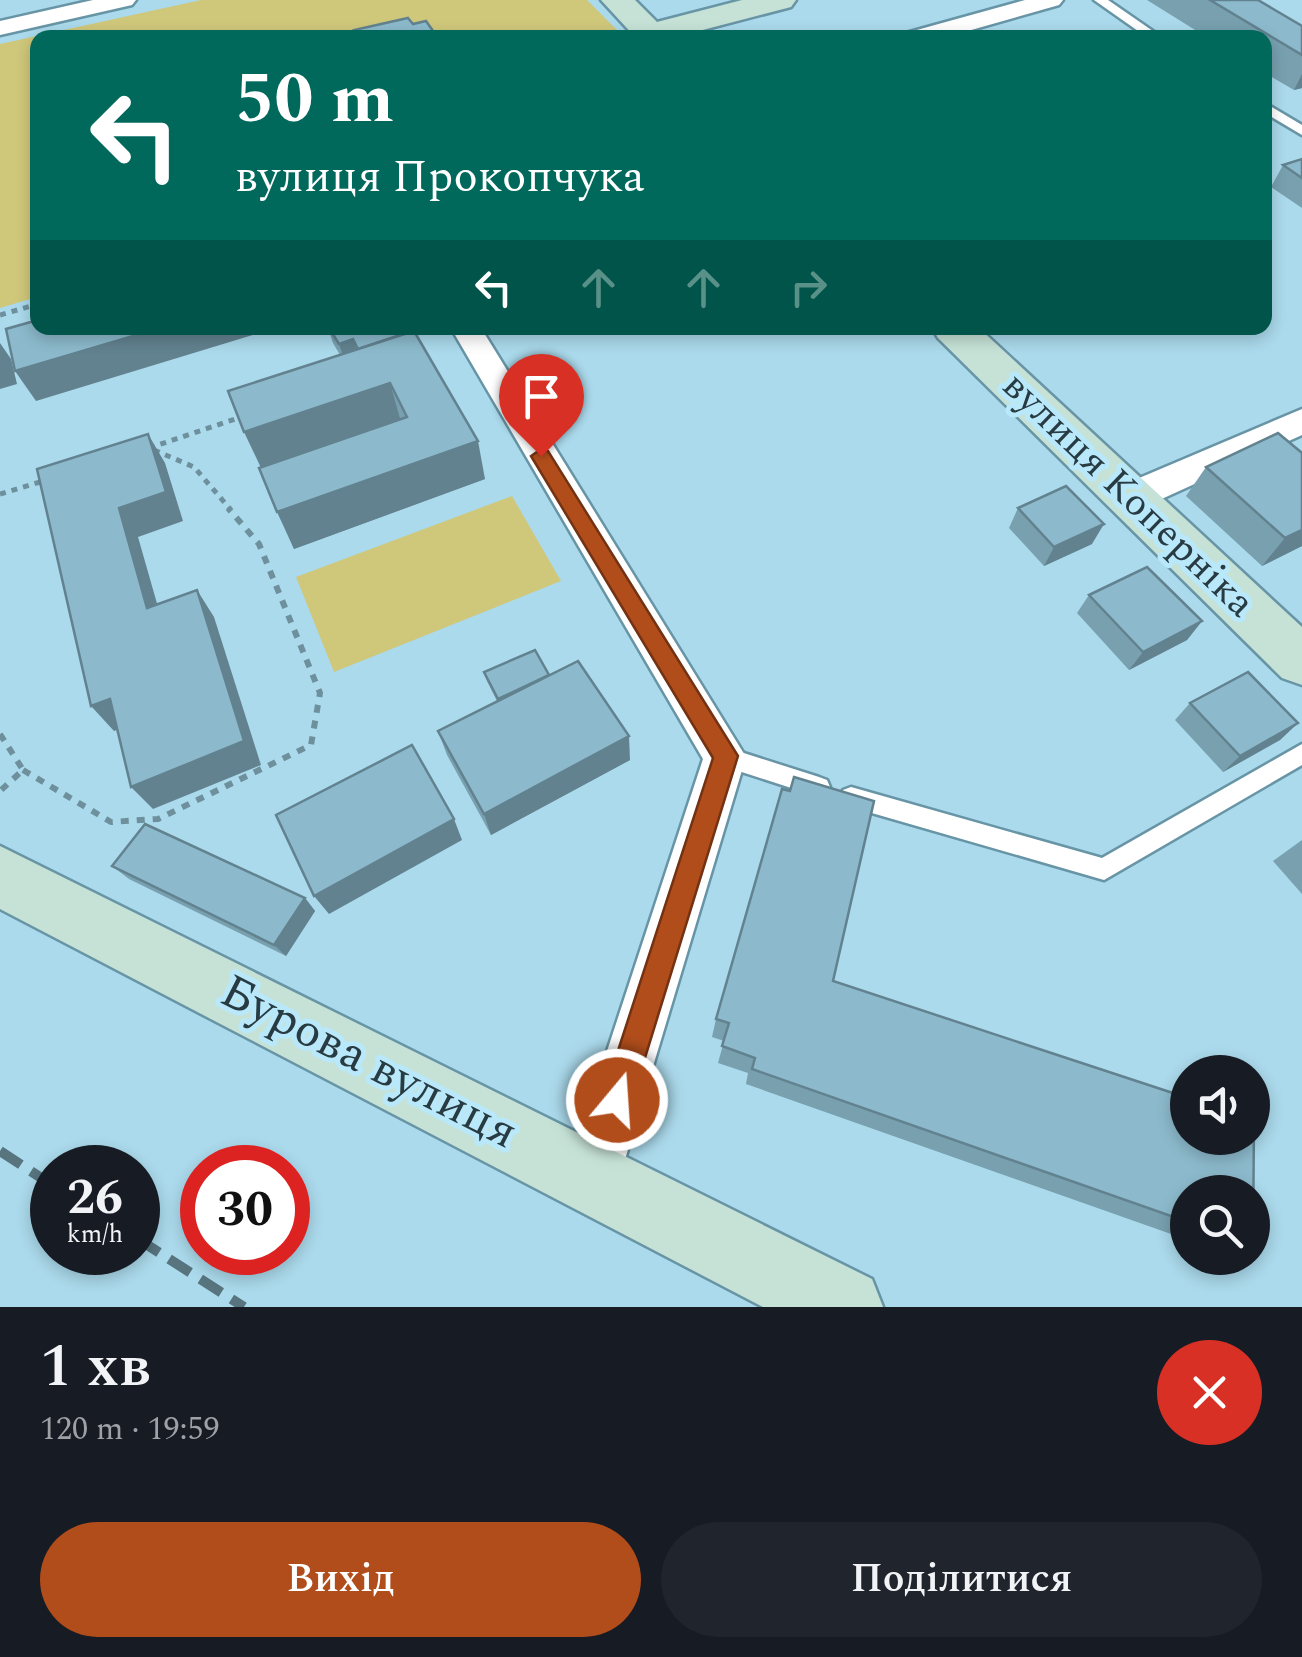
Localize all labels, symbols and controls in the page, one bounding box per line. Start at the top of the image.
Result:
text: 50 m [235,47,394,153]
icon: left [70,70,200,200]
text: вулиця Прокопчука [235,143,645,212]
icon: left [466,260,521,315]
icon: ahead [571,260,626,315]
icon: ahead [676,260,731,315]
icon: right [781,260,836,315]
pin [499,354,584,457]
street label: вулиця Коперніка [987,358,1269,633]
icon: arrive [514,369,569,424]
street label: Бурова вулиця [207,956,531,1168]
position arrow [565,1048,669,1152]
map controls [1170,1055,1270,1275]
button: sound [1170,1055,1270,1155]
speed limit sign: 30 [180,1145,310,1275]
text: 26 [67,1160,123,1236]
button: search [1170,1175,1270,1275]
text: km/h [67,1216,123,1254]
text: 1 хв [40,1321,150,1413]
button: close [1157,1340,1262,1445]
text: 120 m · 19:59 [40,1405,220,1454]
button: Вихід [40,1522,641,1637]
button: Поділитися [661,1522,1262,1637]

